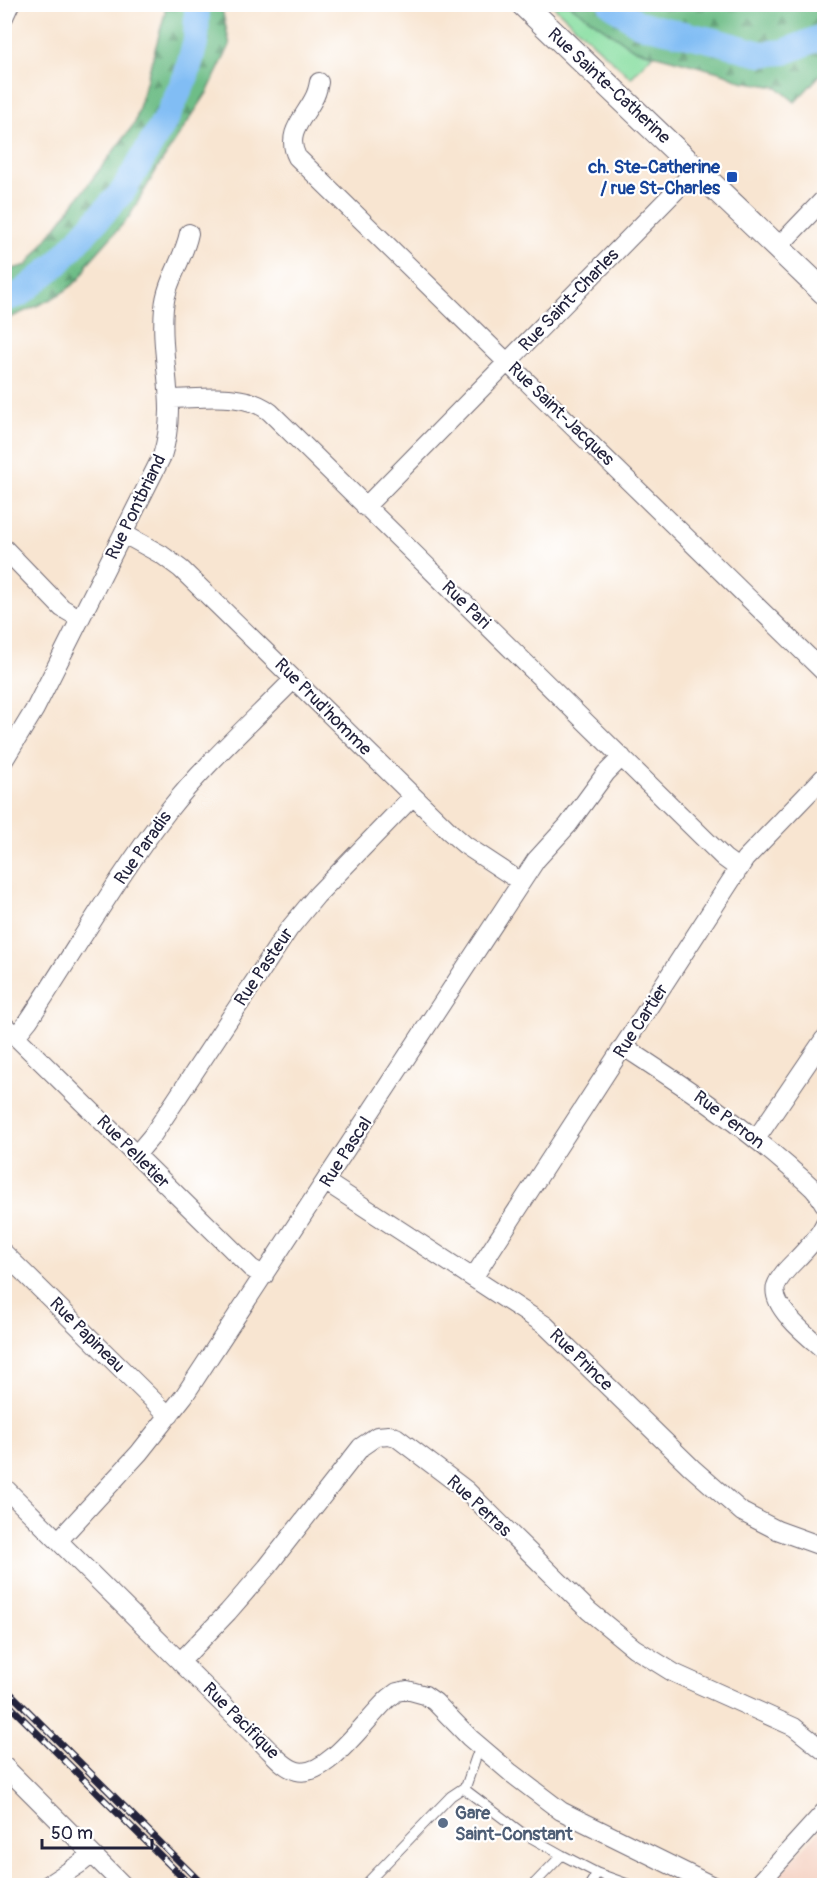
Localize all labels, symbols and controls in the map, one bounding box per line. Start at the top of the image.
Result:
street label: Rue Sainte-Catherine [543,23,675,149]
place label: ch. Ste-Catherine / rue St-Charles [587,156,721,200]
marker: ch. Ste-Catherine / rue St-Charles [725,170,739,184]
street label: Rue Saint-Charles [514,244,624,356]
street label: Rue Saint-Jacques [503,357,619,471]
street label: Rue Pontbriand [101,451,171,563]
street label: Rue Pari [437,576,495,634]
street label: Rue Prud'homme [270,654,377,761]
street label: Rue Paradis [109,807,177,889]
street label: Rue Pasteur [229,923,299,1011]
street label: Rue Cartier [609,979,674,1062]
street label: Rue Perron [689,1086,769,1154]
street label: Rue Pelletier [92,1111,175,1194]
street label: Rue Pascal [315,1112,377,1192]
street label: Rue Papineau [44,1292,130,1378]
street label: Rue Prince [544,1324,618,1396]
street label: Rue Perras [442,1470,516,1542]
street label: Rue Pacifique [198,1678,284,1764]
place label: Gare Saint-Constant [455,1802,573,1846]
scale bar [42,1812,152,1850]
marker: Gare Saint-Constant [436,1816,450,1830]
text: 50 m [51,1822,93,1845]

